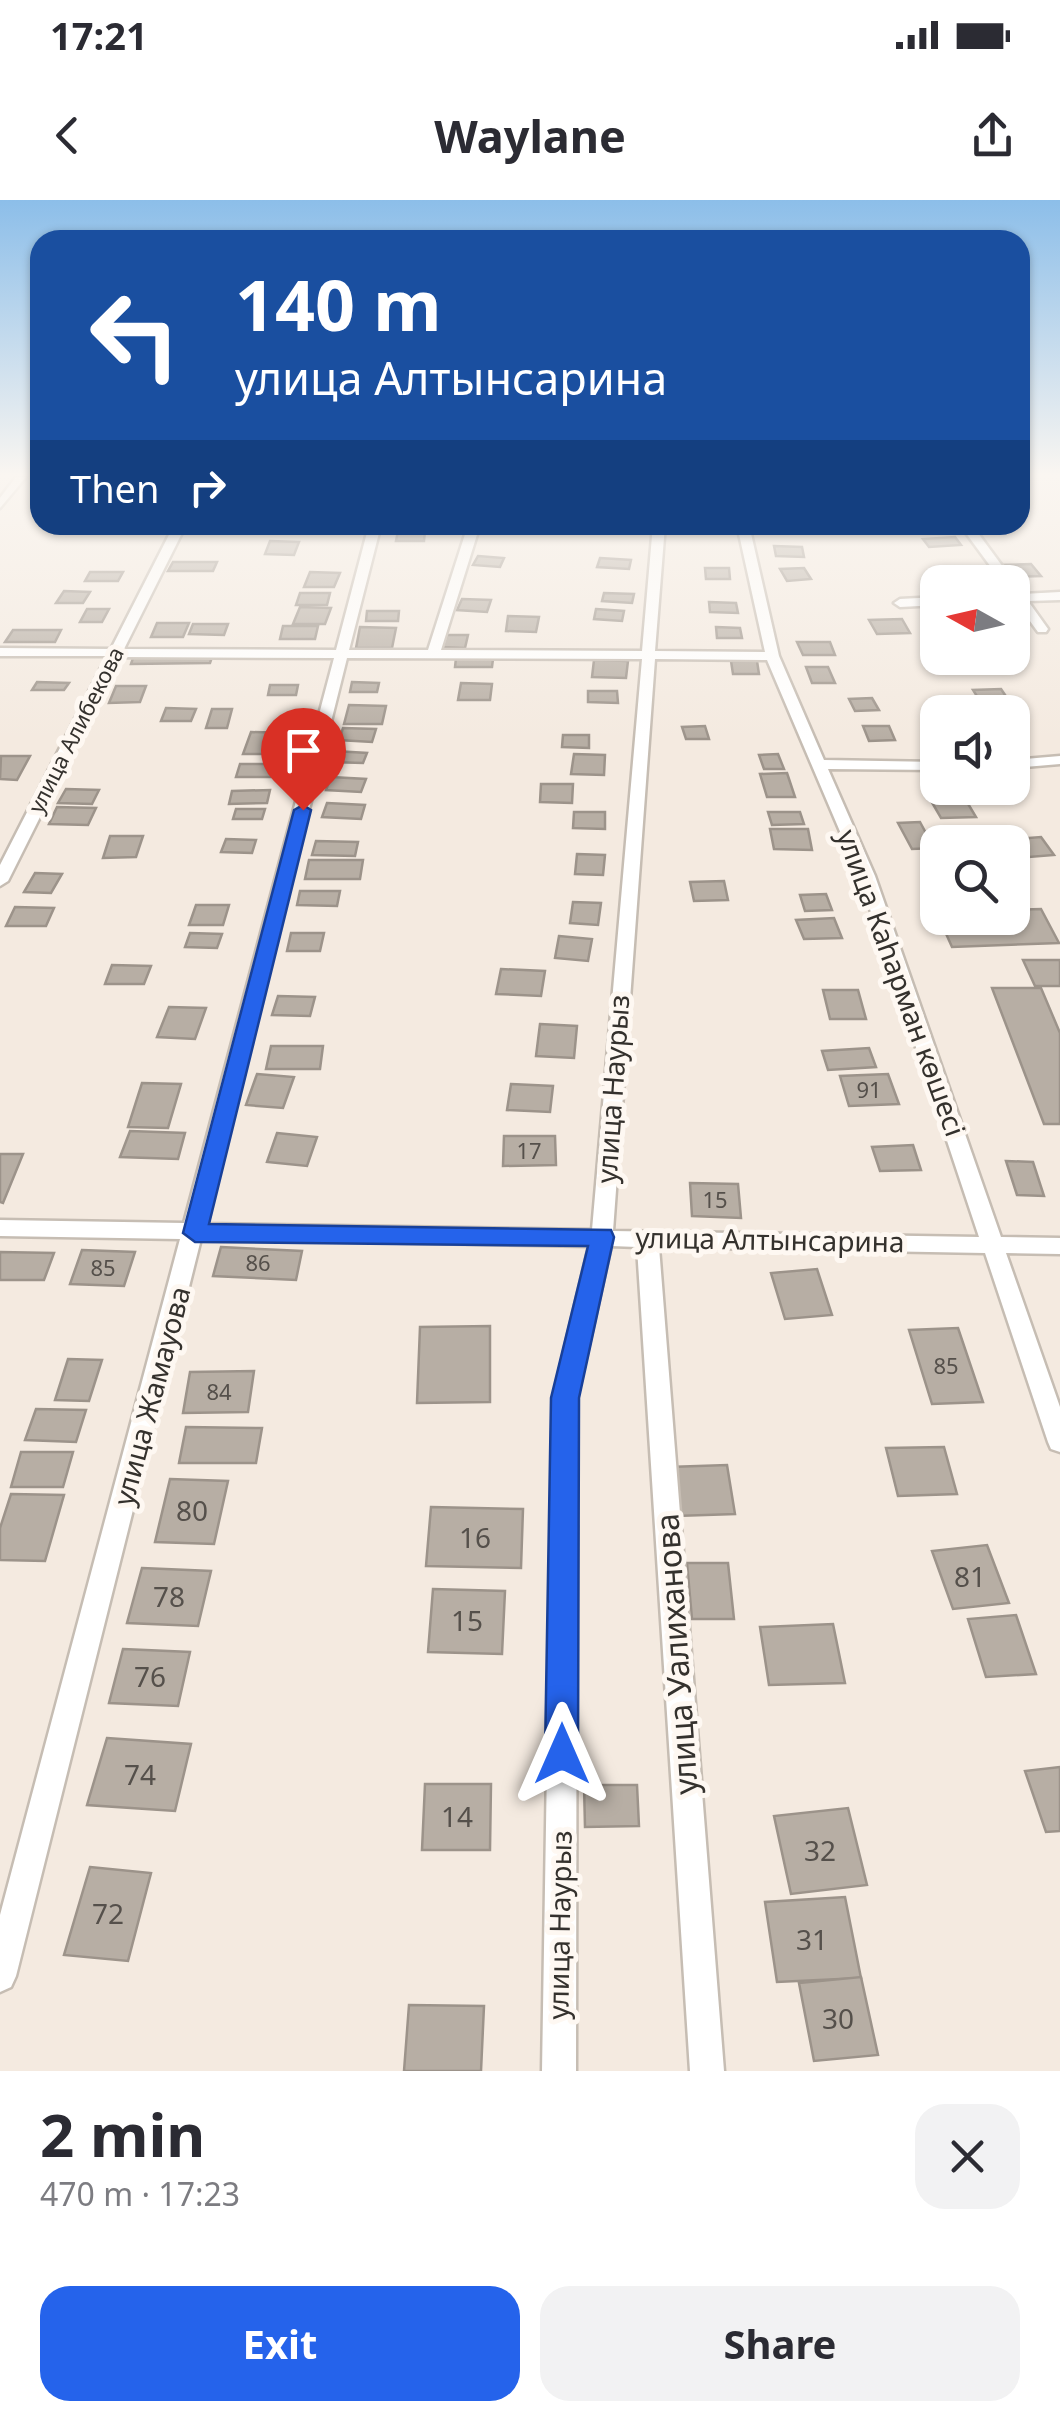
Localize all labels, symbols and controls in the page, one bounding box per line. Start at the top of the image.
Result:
text: 17:21 [50,9,148,61]
text: Waylane [434,105,626,166]
icon: back [40,108,95,163]
icon: share [965,108,1020,163]
text: 140 m [235,256,442,352]
icon: left [70,270,200,400]
text: улица Алтынсарина [235,347,667,408]
icon: right [180,460,235,515]
text: Then [70,462,160,514]
north arrow [920,565,1030,675]
map controls [920,565,1030,935]
street label: улица Алибекова [20,641,130,818]
button: sound [920,695,1030,805]
pin [261,708,346,811]
icon: arrive [276,723,331,778]
street label: улица Каһарман көшесі [829,824,975,1141]
button: search [920,825,1030,935]
street label: улица Наурыз [586,993,638,1185]
house number: 91 [856,1074,882,1104]
house number: 17 [516,1135,542,1165]
house number: 15 [702,1184,728,1214]
street label: улица Алтынсарина [635,1218,905,1260]
house number: 86 [245,1247,271,1277]
house number: 85 [90,1252,116,1282]
street label: улица Жамауова [103,1282,199,1510]
house number: 85 [933,1350,959,1380]
house number: 84 [206,1376,232,1406]
house number: 80 [176,1491,208,1529]
street label: улица Уалиханова [644,1512,707,1796]
house number: 16 [459,1518,491,1556]
house number: 81 [954,1557,986,1595]
house number: 78 [153,1577,185,1615]
house number: 15 [451,1601,483,1639]
house number: 76 [134,1657,166,1695]
position arrow [510,1702,614,1806]
house number: 74 [124,1755,156,1793]
house number: 14 [441,1797,473,1835]
street label: улица Наурыз [538,1830,580,2020]
house number: 32 [804,1831,836,1869]
house number: 72 [92,1894,124,1932]
house number: 31 [796,1920,828,1958]
house number: 30 [822,1999,854,2037]
text: 2 min [40,2093,205,2175]
button: close [915,2104,1020,2209]
text: 470 m · 17:23 [40,2172,240,2215]
button: Exit [40,2286,520,2401]
button: Share [540,2286,1020,2401]

